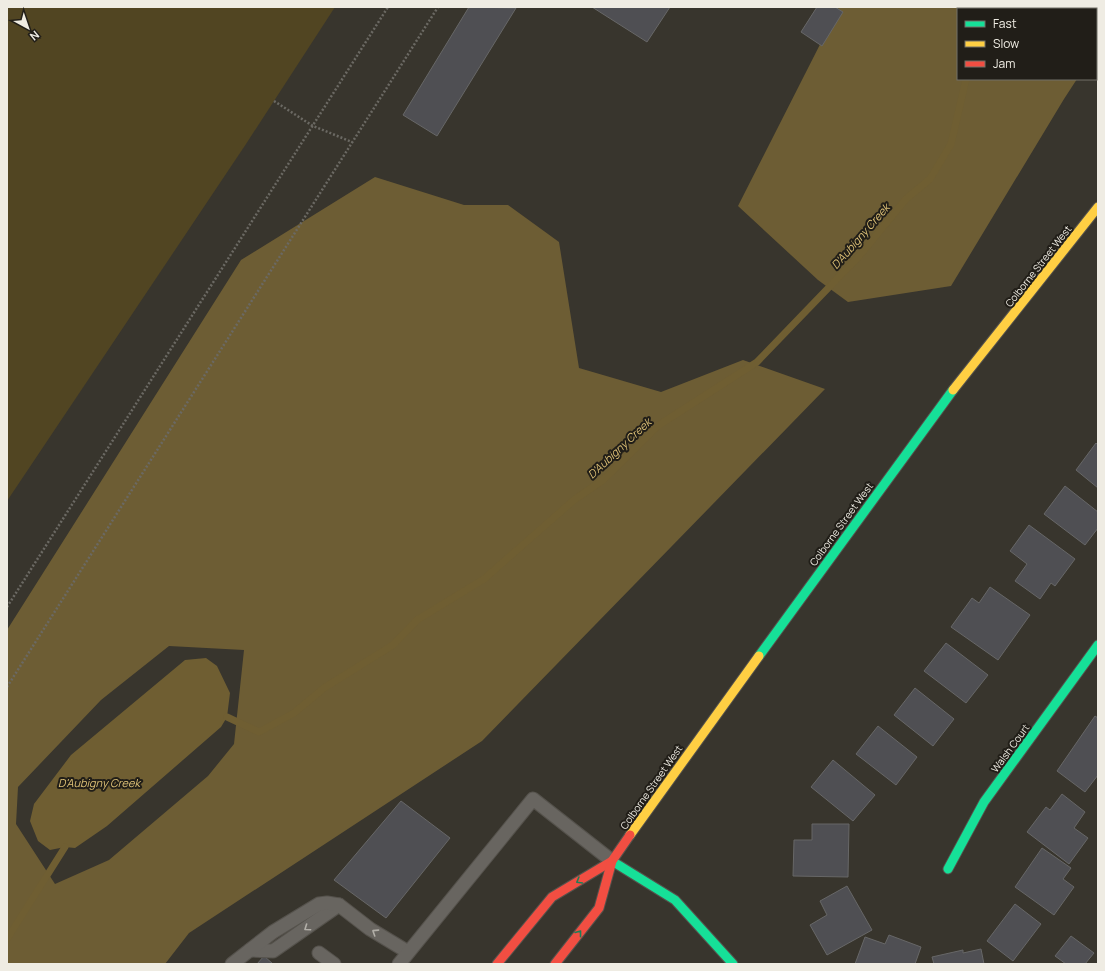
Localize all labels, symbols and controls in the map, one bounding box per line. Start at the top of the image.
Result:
north arrow [8,8,48,48]
legend [957,8,1097,80]
text: Fast [993,15,1017,32]
text: N [27,28,43,44]
text: Slow [993,35,1019,52]
text: Jam [993,55,1015,72]
water label: D'Aubigny Creek [827,199,894,272]
street label: Colborne Street West [1002,222,1074,310]
water label: D'Aubigny Creek [584,414,655,481]
street label: Colborne Street West [806,480,876,568]
street label: Walsh Court [988,721,1032,775]
street label: Colborne Street West [617,742,685,832]
water label: D'Aubigny Creek [58,775,141,790]
one-way arrow [576,877,583,884]
one-way arrow [304,923,311,931]
one-way arrow [372,929,379,936]
one-way arrow [575,931,582,938]

